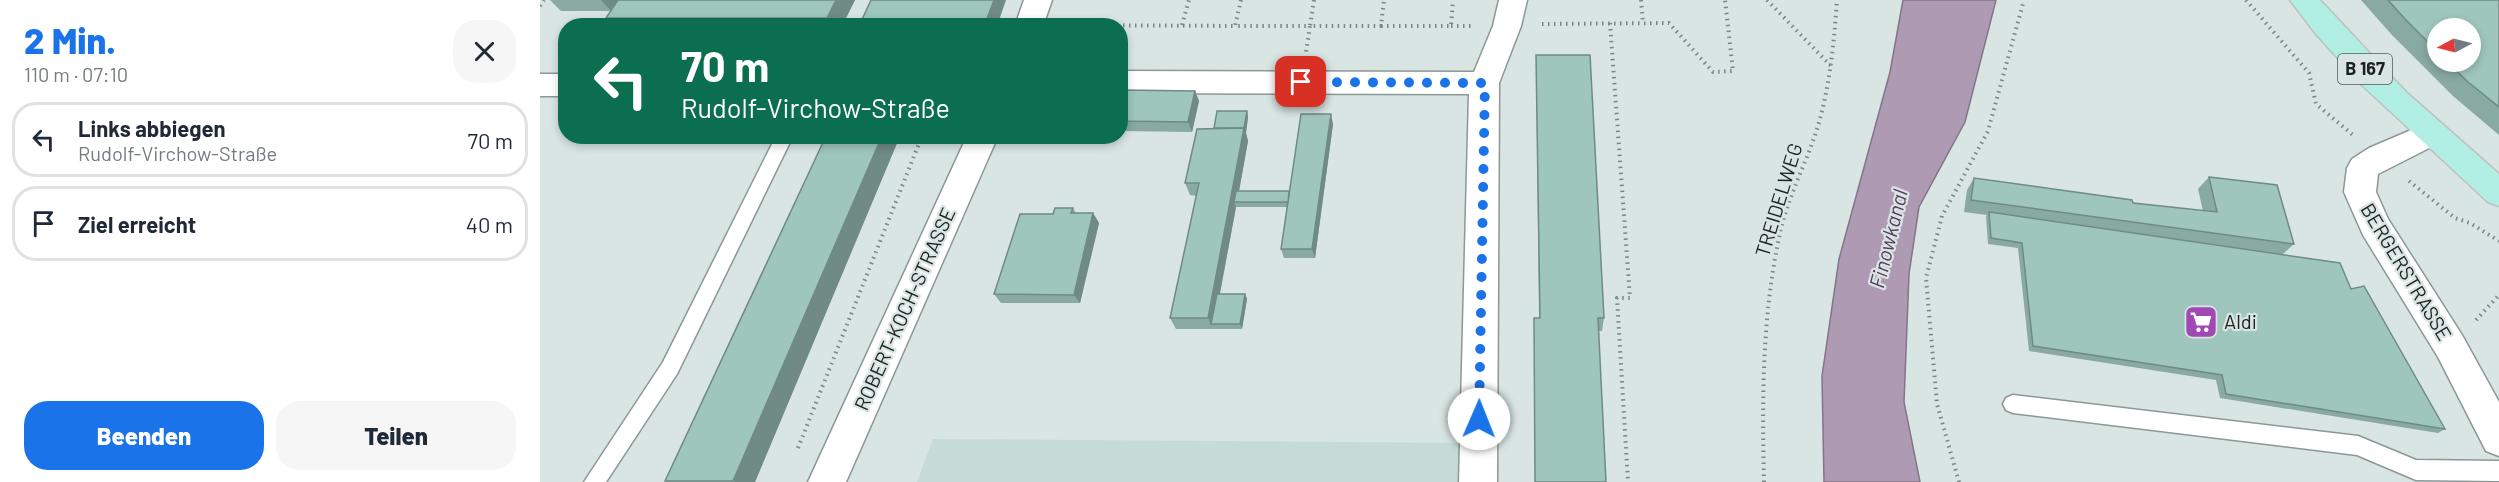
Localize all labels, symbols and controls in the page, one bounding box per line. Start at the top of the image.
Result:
text: 2 Min. [24,18,116,61]
north arrow [2427,18,2481,72]
map controls [2427,18,2481,72]
button: close [453,20,516,83]
text: 70 m [681,40,769,90]
icon: left [582,42,660,120]
road number: B 167 [2338,54,2392,84]
pin [1275,56,1326,107]
text: 110 m · 07:10 [24,62,128,86]
icon: arrive [1284,65,1317,98]
text: Rudolf-Virchow-Straße [681,91,950,123]
text: Links abbiegen [78,115,226,141]
icon: left [27,123,60,156]
text: 70 m [468,127,513,153]
street label: TREIDELWEG [1749,140,1807,260]
text: Rudolf-Virchow-Straße [78,141,277,165]
water label: Finowkanal [1863,186,1912,291]
street label: BERGERSTRASSE [2356,198,2457,345]
street label: ROBERT-KOCH-STRASSE [849,203,960,414]
icon: arrive [27,207,60,240]
text: Ziel erreicht [78,211,196,237]
text: 40 m [466,211,513,237]
supermarket icon: Aldi [2183,304,2219,340]
place label: Aldi [2224,309,2257,333]
position arrow [1447,387,1511,451]
button: Beenden [24,401,264,470]
button: Teilen [276,401,516,470]

